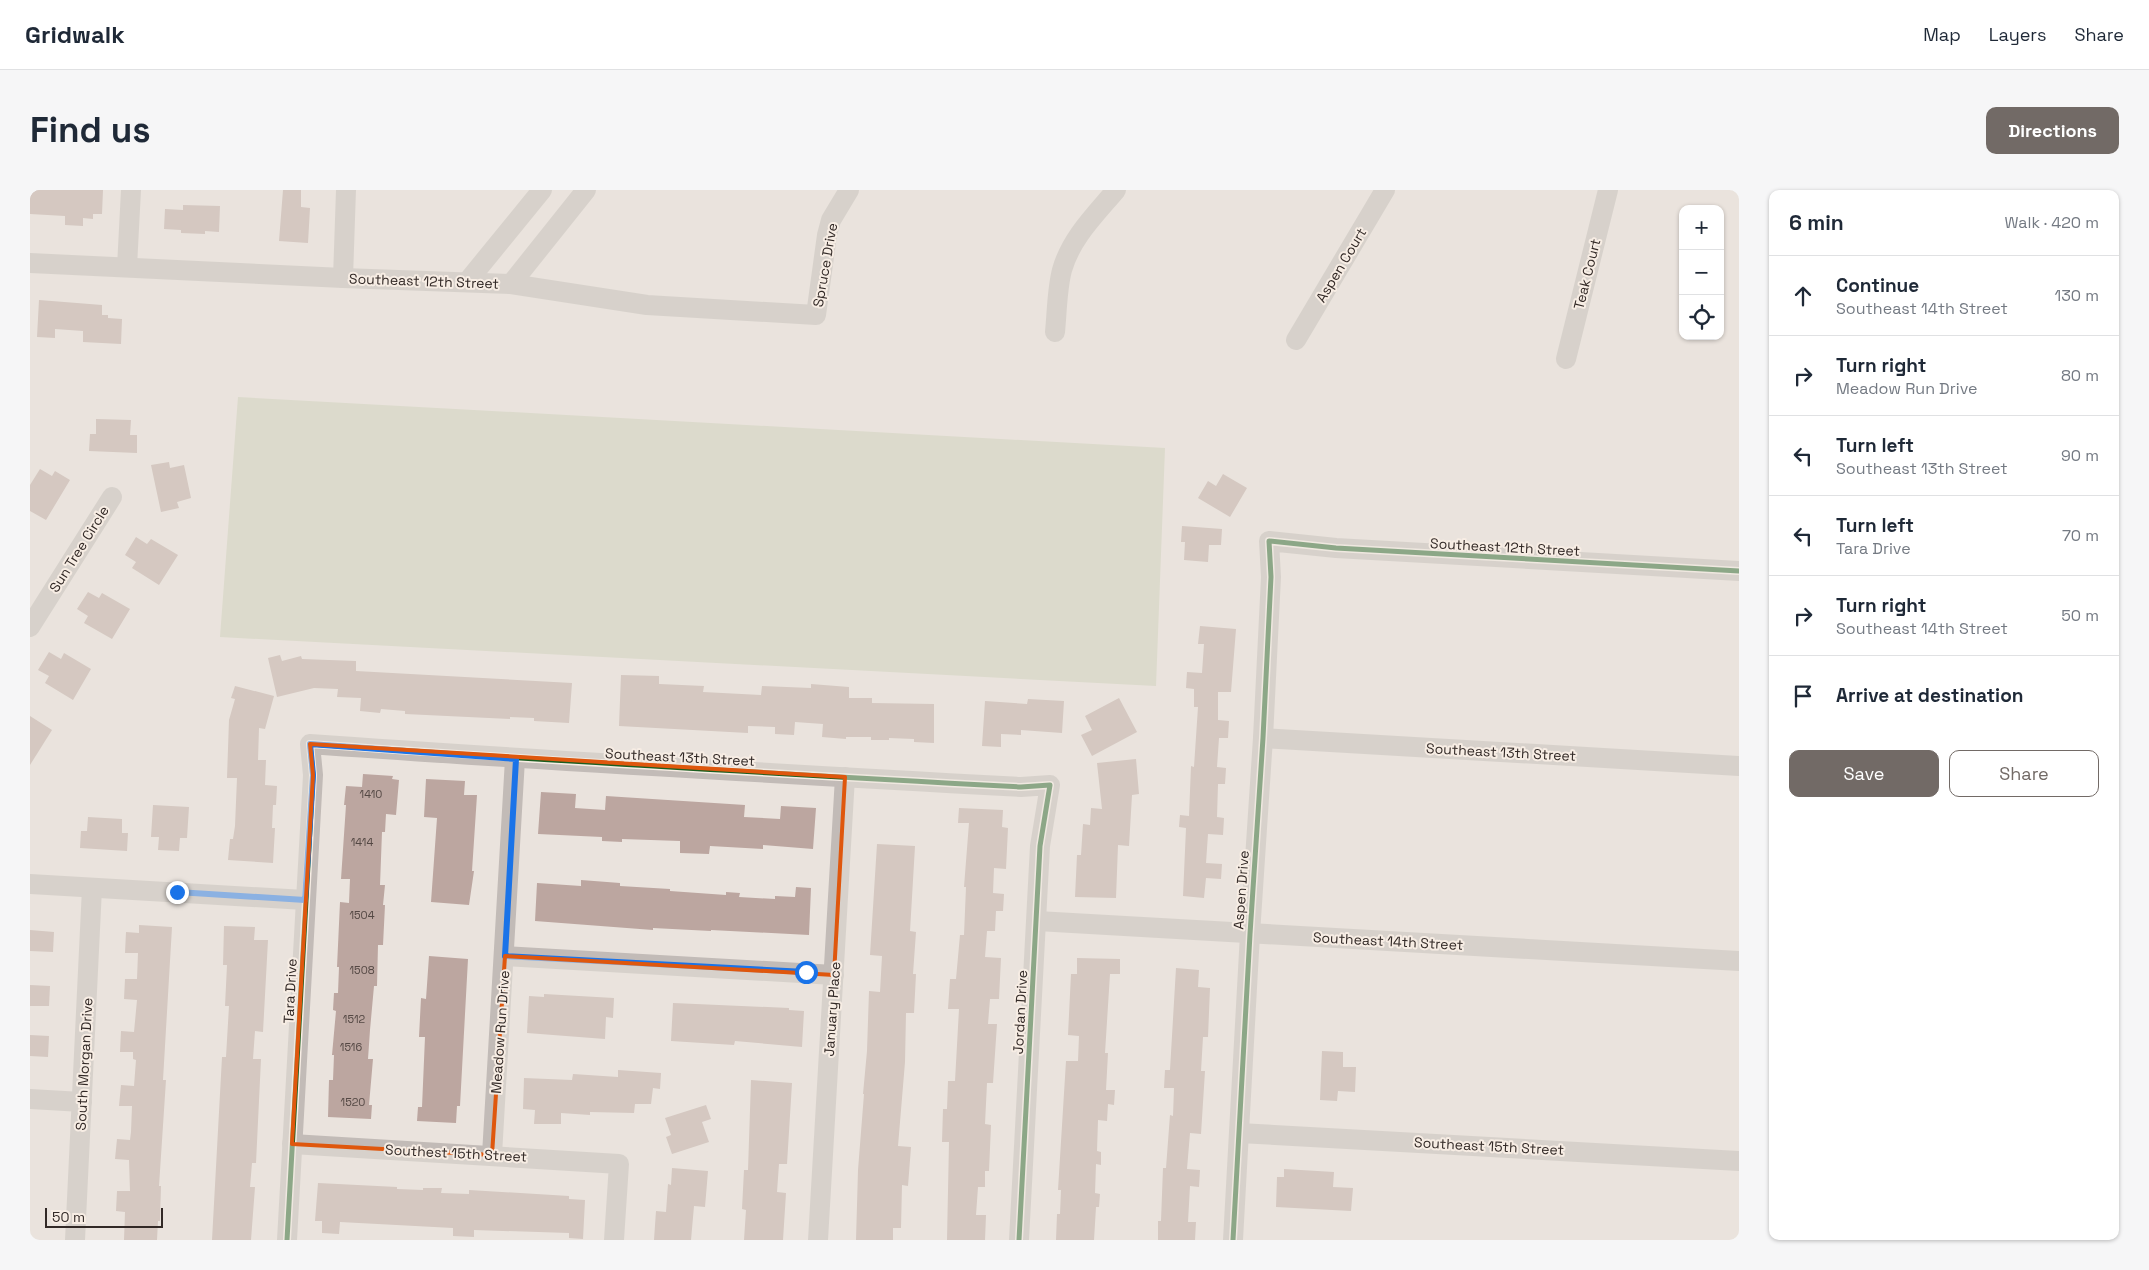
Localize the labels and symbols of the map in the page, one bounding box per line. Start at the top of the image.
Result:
street label: Spruce Drive [809,221,841,309]
street label: Aspen Court [1312,225,1370,305]
street label: Teak Court [1570,237,1604,311]
street label: Southeast 12th Street [349,269,499,293]
street label: Sun Tree Circle [45,502,113,596]
street label: Southeast 12th Street [1430,534,1580,560]
street label: Southeast 13th Street [1426,739,1576,765]
street label: Southeast 13th Street [605,744,755,770]
house number: 1410 [360,787,382,801]
house number: 1414 [351,835,373,849]
street label: Aspen Drive [1229,850,1253,930]
route end [166,881,189,904]
house number: 1504 [349,908,375,922]
street label: Southeast 14th Street [1312,928,1464,954]
street label: Tara Drive [279,958,301,1024]
route start [795,961,818,984]
street label: January Place [820,961,844,1057]
house number: 1508 [349,963,375,977]
street label: Jordan Drive [1009,969,1031,1055]
street label: Meadow Run Drive [487,970,513,1094]
street label: South Morgan Drive [72,997,96,1131]
house number: 1512 [343,1012,365,1026]
house number: 1516 [340,1040,362,1054]
house number: 1520 [341,1095,365,1109]
street label: Southeast 15th Street [1414,1133,1564,1159]
street label: Southest 15th Street [385,1140,527,1166]
scale bar [45,1205,162,1228]

